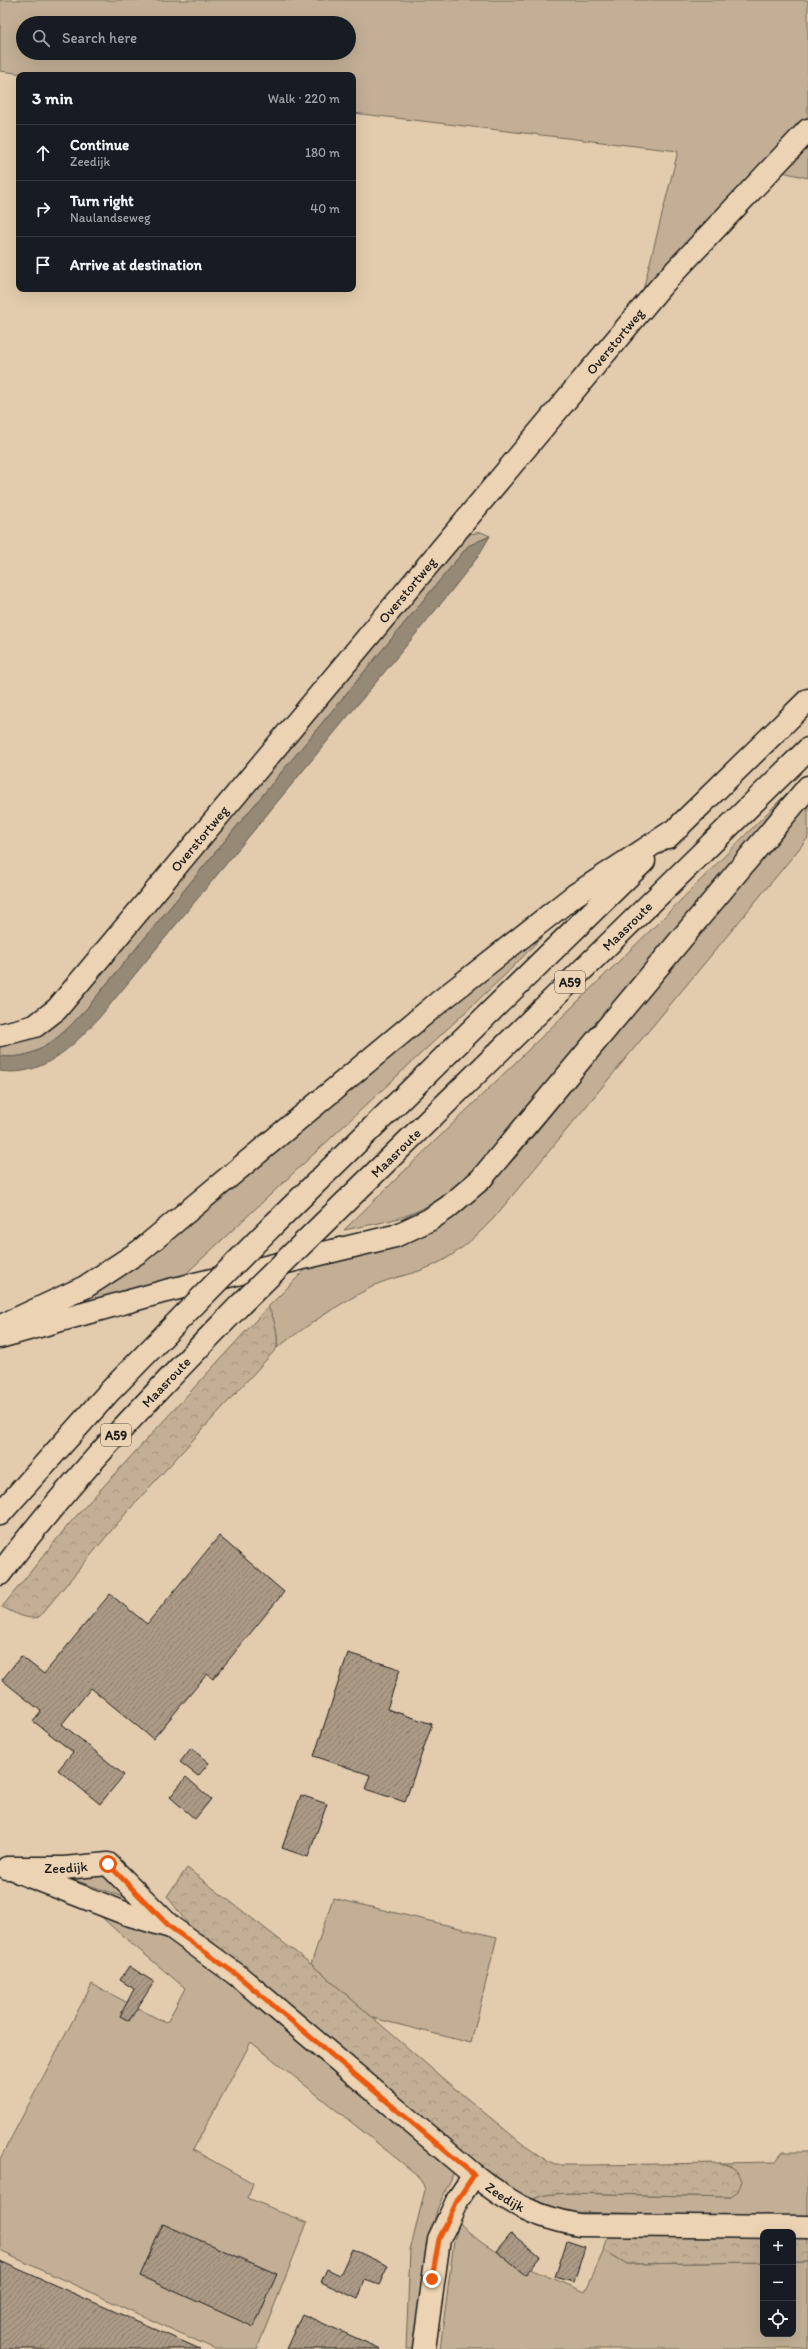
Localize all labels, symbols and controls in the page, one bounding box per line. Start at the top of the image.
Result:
search box [16,16,356,60]
icon: search [30,27,52,49]
text: Search here [62,29,137,47]
text: 3 min [32,88,73,108]
text: Walk · 220 m [268,91,340,106]
text: Continue [70,136,129,154]
icon: ahead [32,142,54,164]
text: 180 m [305,145,340,160]
text: Zeedijk [70,154,110,169]
text: Turn right [70,192,134,210]
icon: right [32,198,54,220]
text: 40 m [310,201,340,216]
text: Naulandseweg [70,210,151,225]
icon: arrive [32,254,54,276]
text: Arrive at destination [70,256,202,274]
street label: Overstortweg [582,304,648,378]
street label: Overstortweg [375,553,440,627]
street label: Overstortweg [167,801,233,875]
street label: Maasroute [598,898,656,954]
road number: A59 [555,971,585,993]
street label: Maasroute [367,1124,424,1181]
street label: Maasroute [138,1353,194,1411]
road number: A59 [101,1424,131,1446]
route start [99,1855,117,1873]
street label: Zeedijk [44,1857,89,1877]
street label: Zeedijk [482,2178,528,2216]
map controls [760,2229,796,2337]
button: + [760,2229,796,2265]
button: − [760,2265,796,2301]
route end [423,2270,441,2288]
button: locate [760,2301,796,2337]

